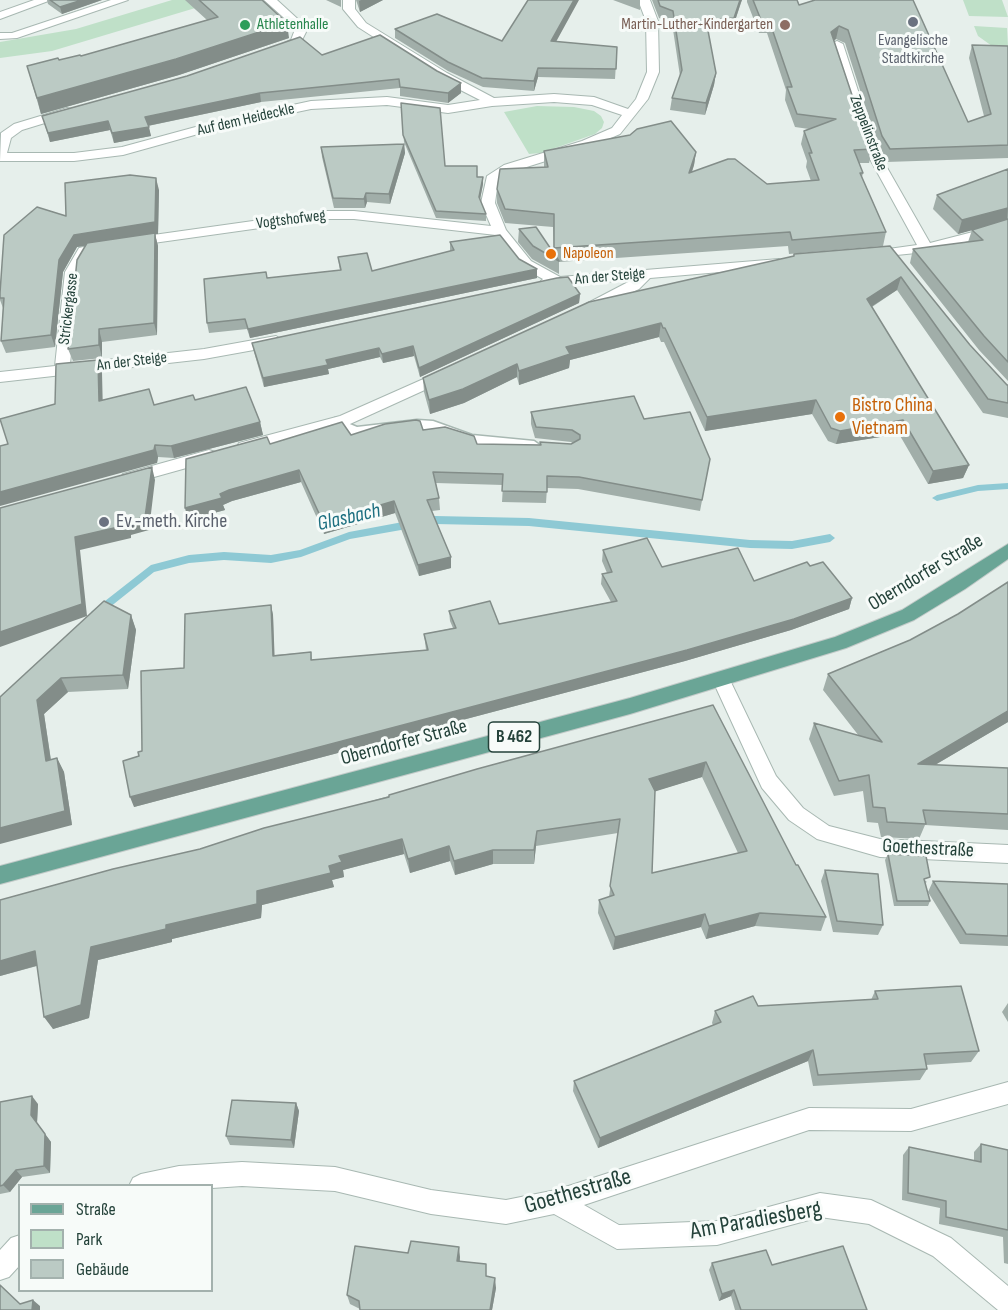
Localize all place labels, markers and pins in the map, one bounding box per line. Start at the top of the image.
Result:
place label: Athletenhalle [257,15,328,35]
place label: Martin-Luther-Kindergarten [621,15,773,35]
marker: Evangelische Stadtkirche [906,15,920,29]
marker: Athletenhalle [238,18,252,32]
marker: Martin-Luther-Kindergarten [778,18,792,32]
place label: Evangelische Stadtkirche [878,31,948,69]
place label: Napoleon [563,244,613,264]
marker: Napoleon [544,247,558,261]
place label: Bistro China Vietnam [852,394,933,441]
marker: Bistro China Vietnam [833,410,847,424]
place label: Ev.-meth. Kirche [116,510,227,534]
marker: Ev.-meth. Kirche [97,515,111,529]

